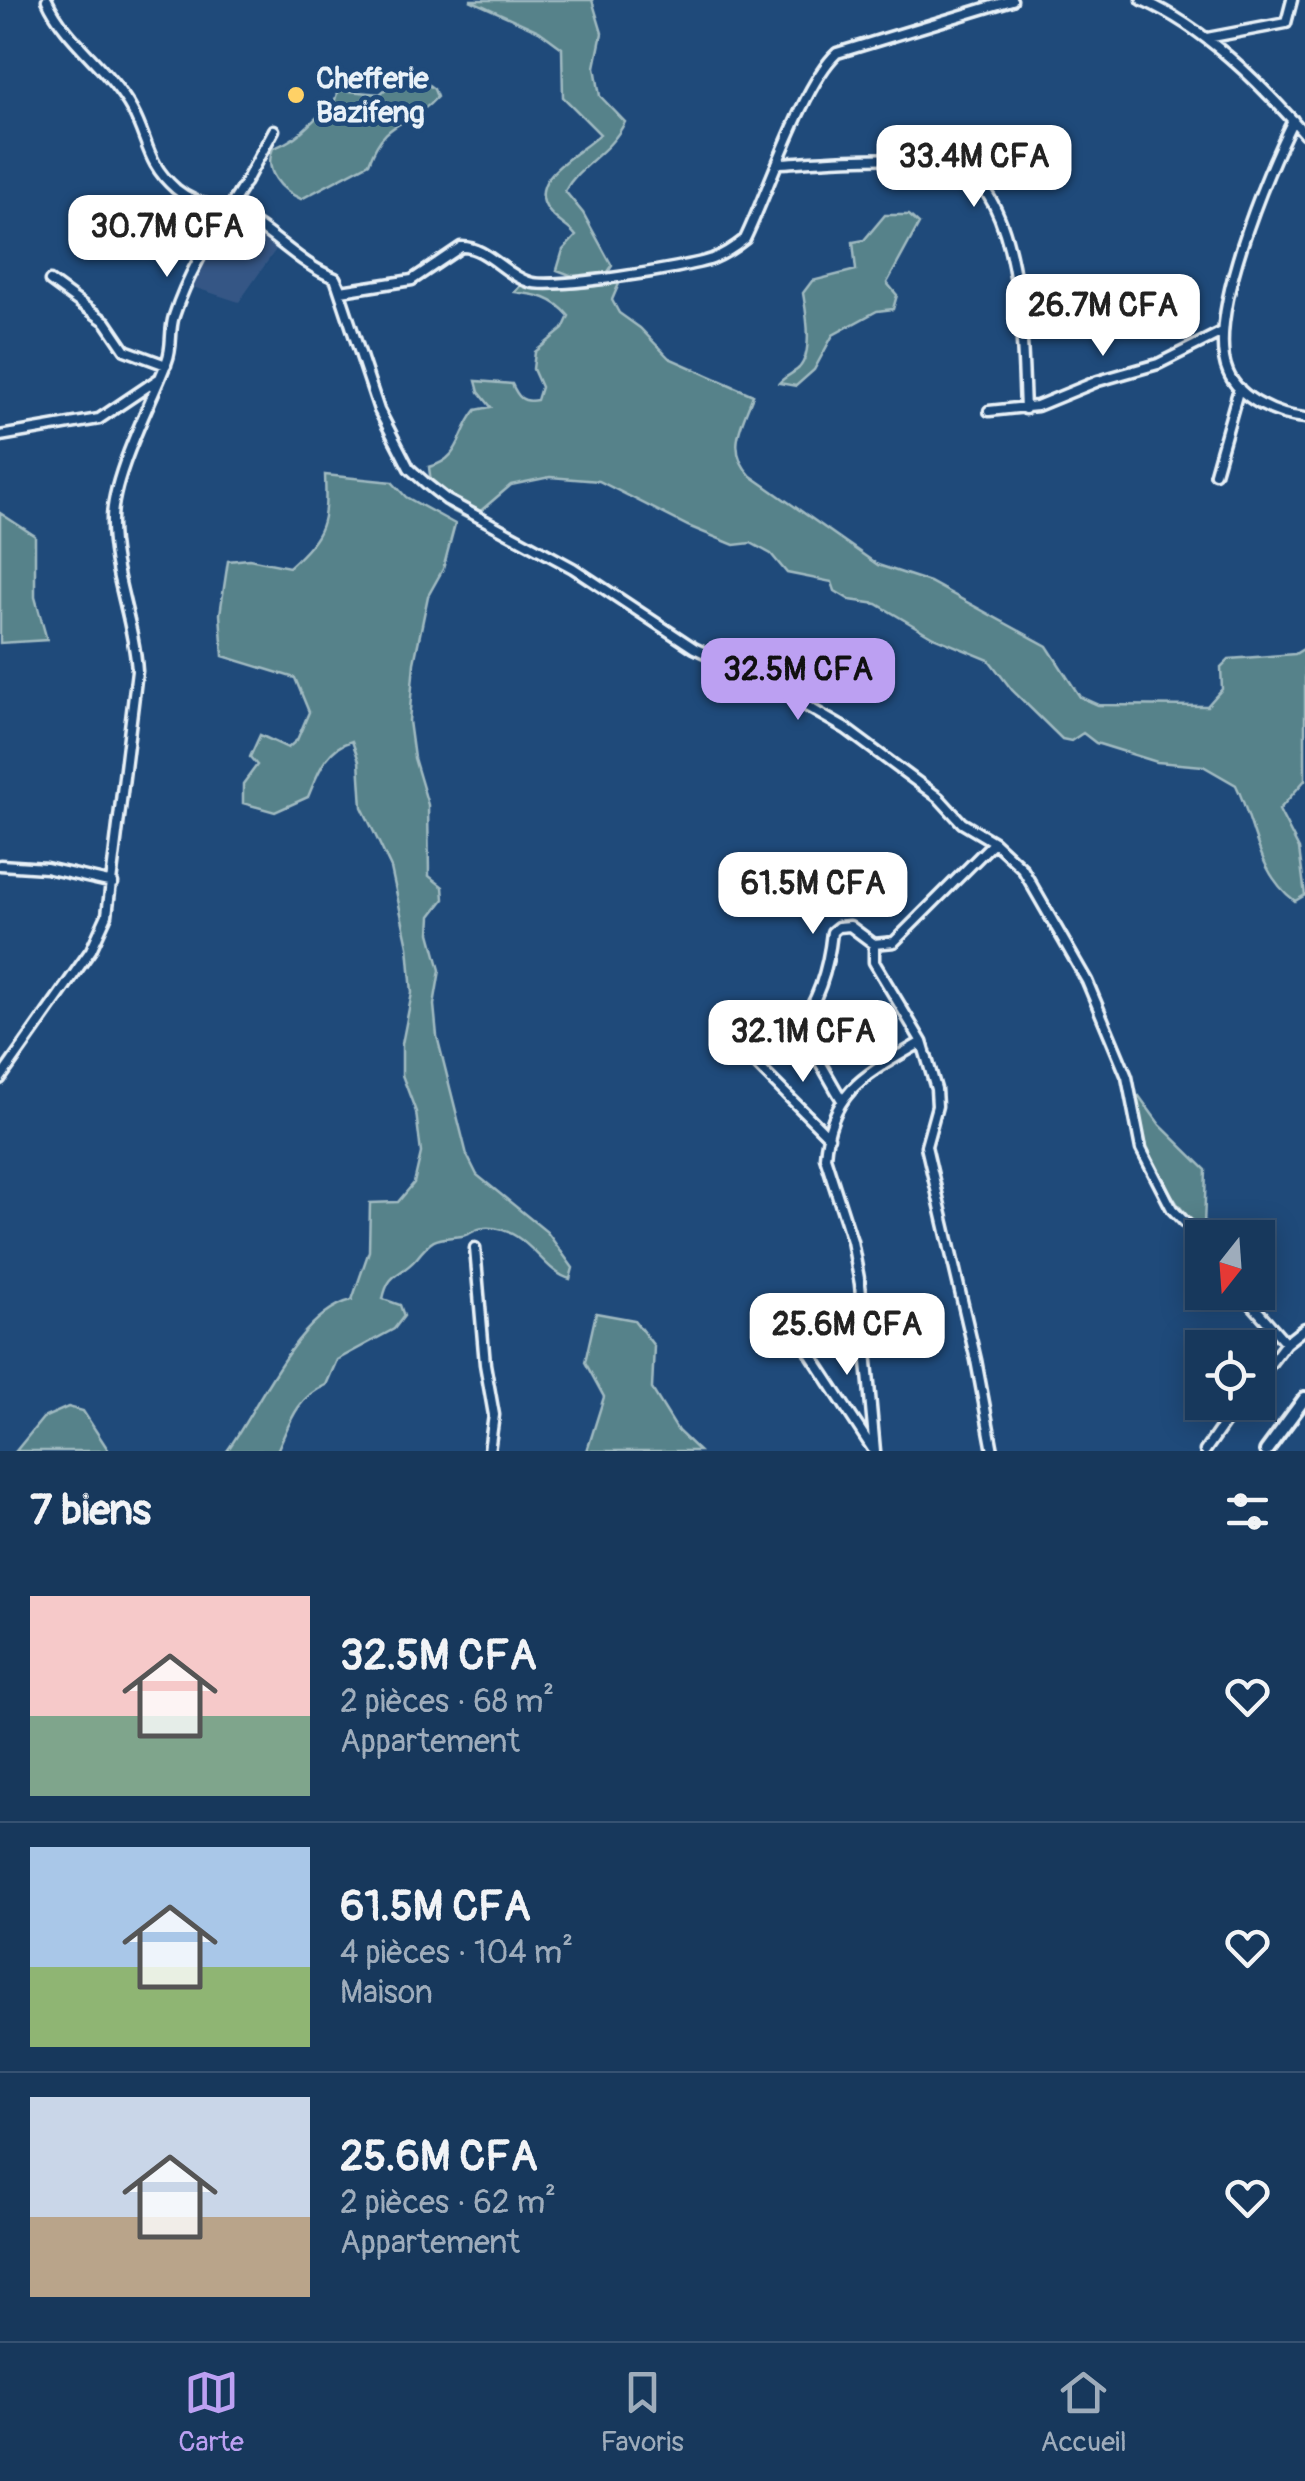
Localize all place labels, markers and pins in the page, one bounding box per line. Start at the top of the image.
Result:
place label: Chefferie Bazifeng [316,60,430,131]
marker: Chefferie Bazifeng [285,84,307,106]
pin: 33.4M CFA [860,125,1088,210]
pin: 30.7M CFA [53,195,281,280]
pin: 26.7M CFA [989,274,1217,359]
pin: 32.5M CFA [684,638,912,723]
pin: 61.5M CFA [699,852,927,937]
pin: 32.1M CFA [689,1000,917,1085]
pin: 25.6M CFA [733,1293,961,1378]

